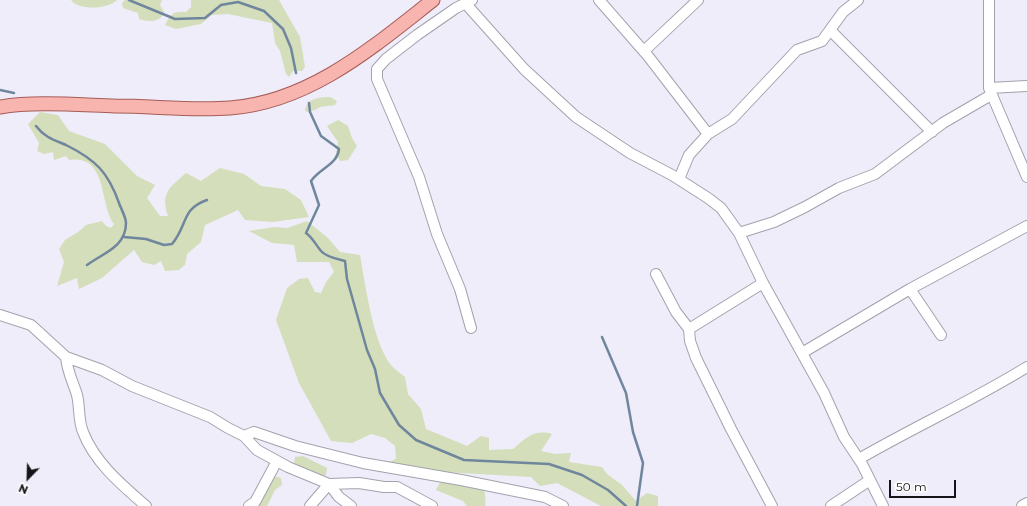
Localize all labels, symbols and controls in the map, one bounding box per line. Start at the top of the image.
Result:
north arrow [8,458,48,498]
scale bar [891,472,958,498]
text: 50 m [896,479,927,494]
text: N [16,481,30,497]

